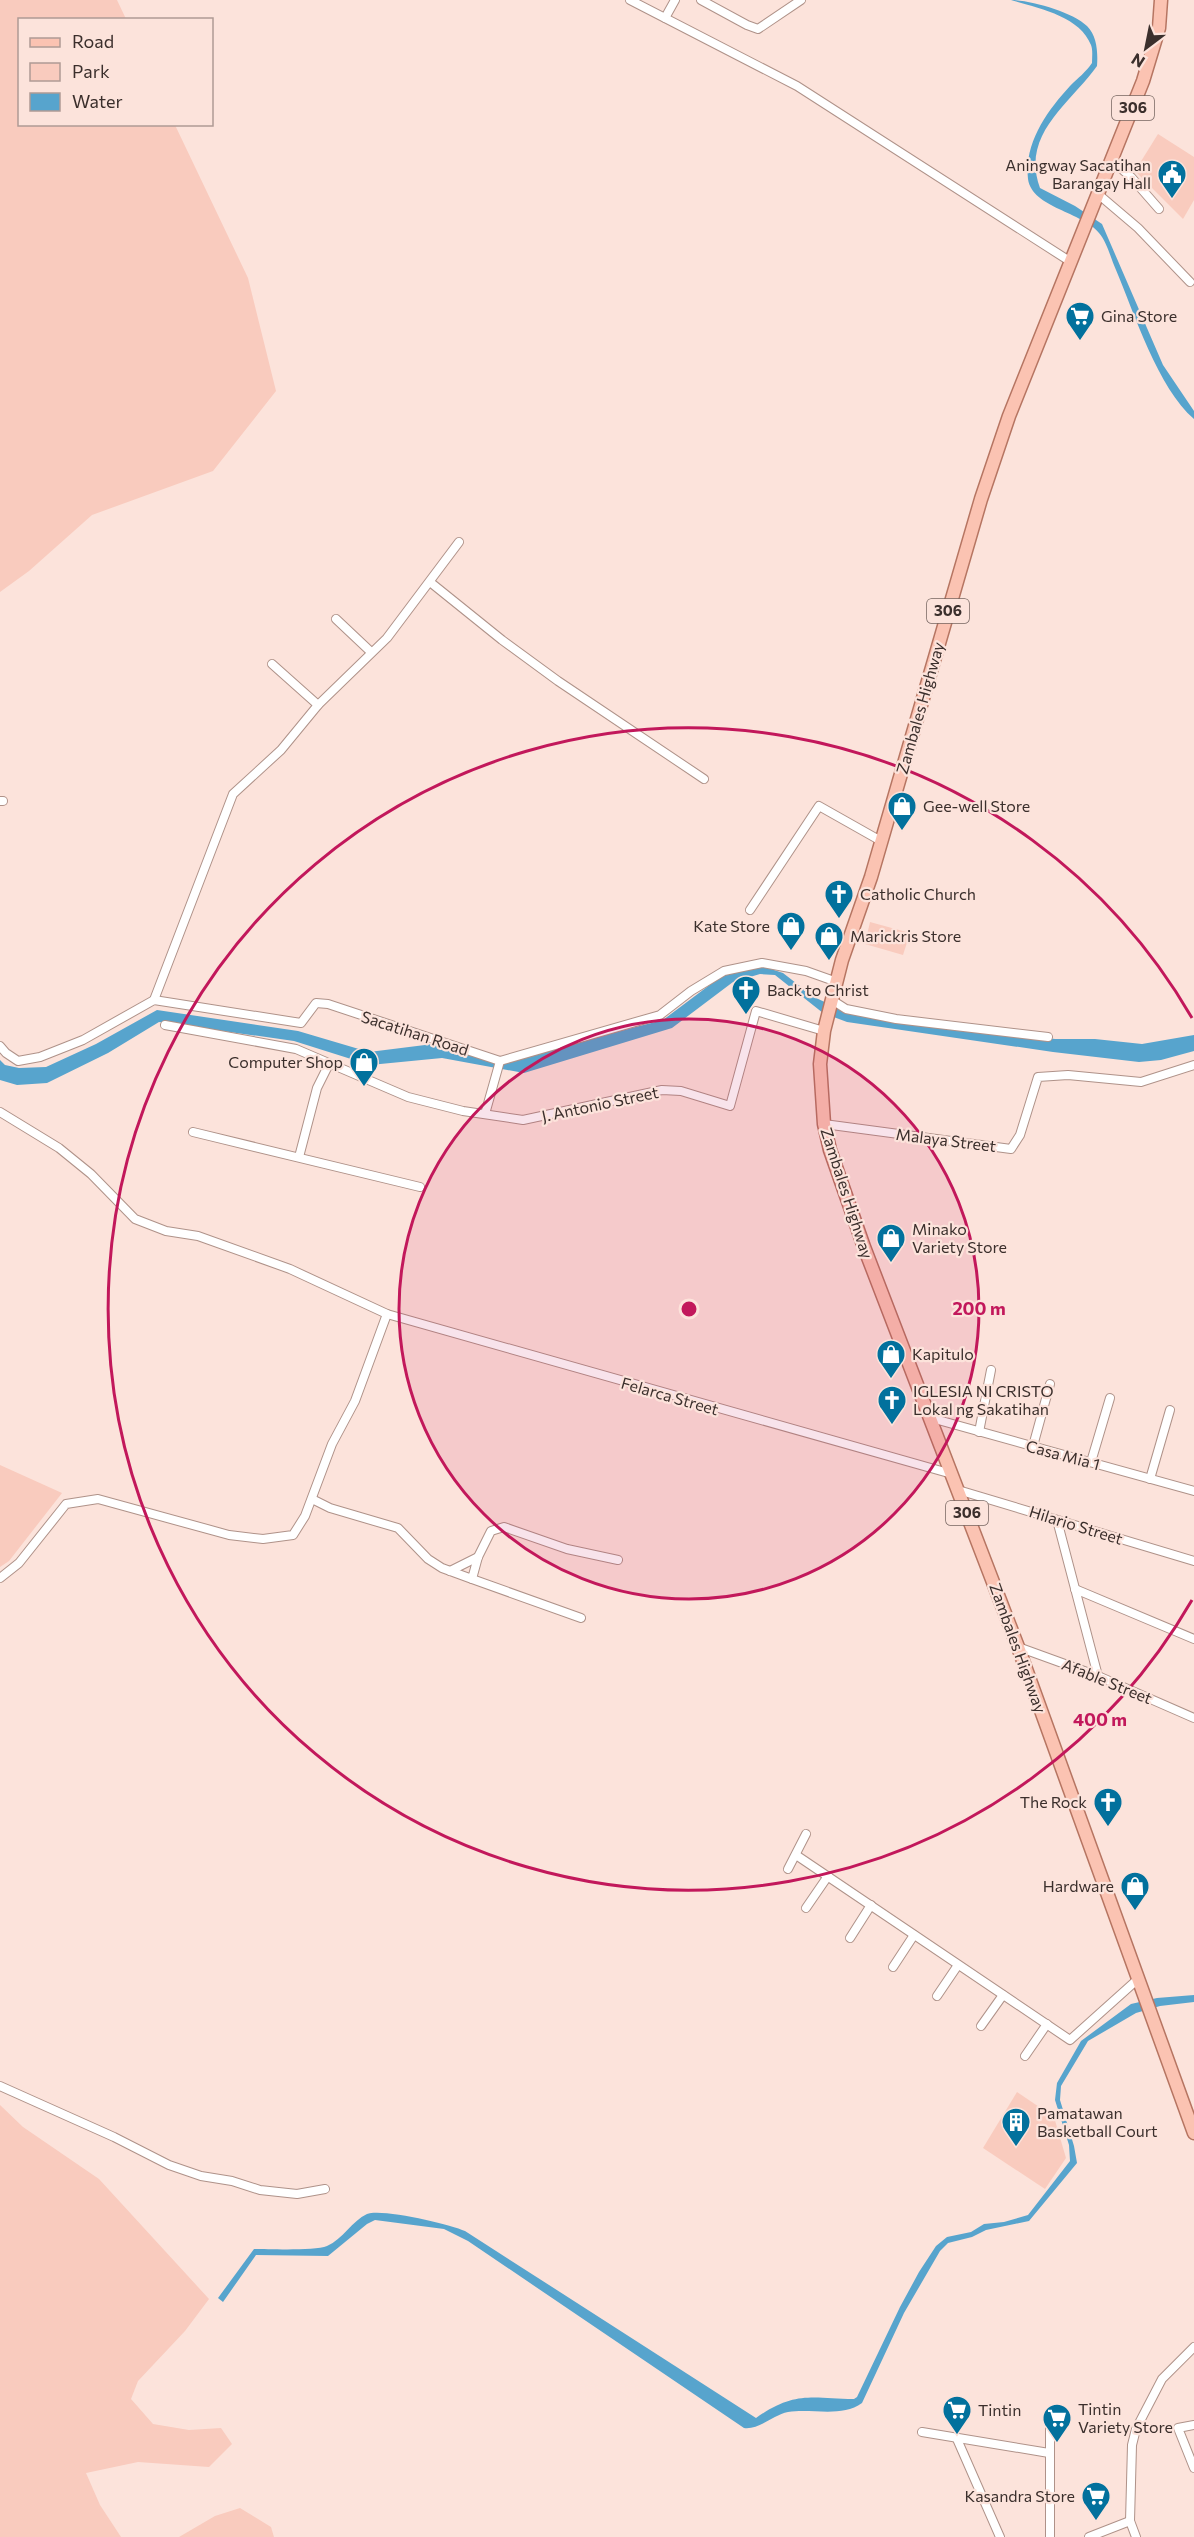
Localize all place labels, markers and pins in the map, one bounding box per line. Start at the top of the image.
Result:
place label: Aningway Sacatihan Barangay Hall [1005,155,1151,192]
public building icon: Aningway Sacatihan Barangay Hall [1156,158,1188,200]
supermarket icon: Gina Store [1064,300,1096,342]
place label: Gina Store [1101,306,1177,325]
shop icon: Gee-well Store [886,790,918,832]
place label: Gee-well Store [923,796,1030,815]
church icon: Catholic Church [823,878,855,920]
place label: Catholic Church [860,884,976,903]
shop icon: Kate Store [775,910,807,952]
place label: Kate Store [693,916,770,935]
shop icon: Marickris Store [813,920,845,962]
place label: Marickris Store [850,926,961,945]
church icon: Back to Christ [730,974,762,1016]
place label: Back to Christ [767,980,869,999]
shop icon: Computer Shop [348,1046,380,1088]
place label: Computer Shop [228,1052,343,1071]
place label: Minako Variety Store [912,1219,1007,1256]
shop icon: Minako Variety Store [875,1222,907,1264]
centre of rings [679,1299,699,1319]
shop icon: Kapitulo [875,1338,907,1380]
place label: Kapitulo [912,1344,974,1363]
place label: IGLESIA NI CRISTO Lokal ng Sakatihan [913,1381,1054,1418]
church icon: IGLESIA NI CRISTO Lokal ng Sakatihan [876,1384,908,1426]
church icon: The Rock [1092,1786,1124,1828]
place label: The Rock [1020,1792,1087,1811]
shop icon: Hardware [1119,1870,1151,1912]
place label: Hardware [1043,1876,1114,1895]
place label: Pamatawan Basketball Court [1037,2103,1158,2140]
building icon: Pamatawan Basketball Court [1000,2106,1032,2148]
supermarket icon: Tintin [941,2394,973,2436]
place label: Tintin Variety Store [1078,2399,1173,2436]
place label: Tintin [978,2400,1021,2419]
supermarket icon: Tintin Variety Store [1041,2402,1073,2444]
supermarket icon: Kasandra Store [1080,2480,1112,2522]
place label: Kasandra Store [964,2486,1075,2505]

